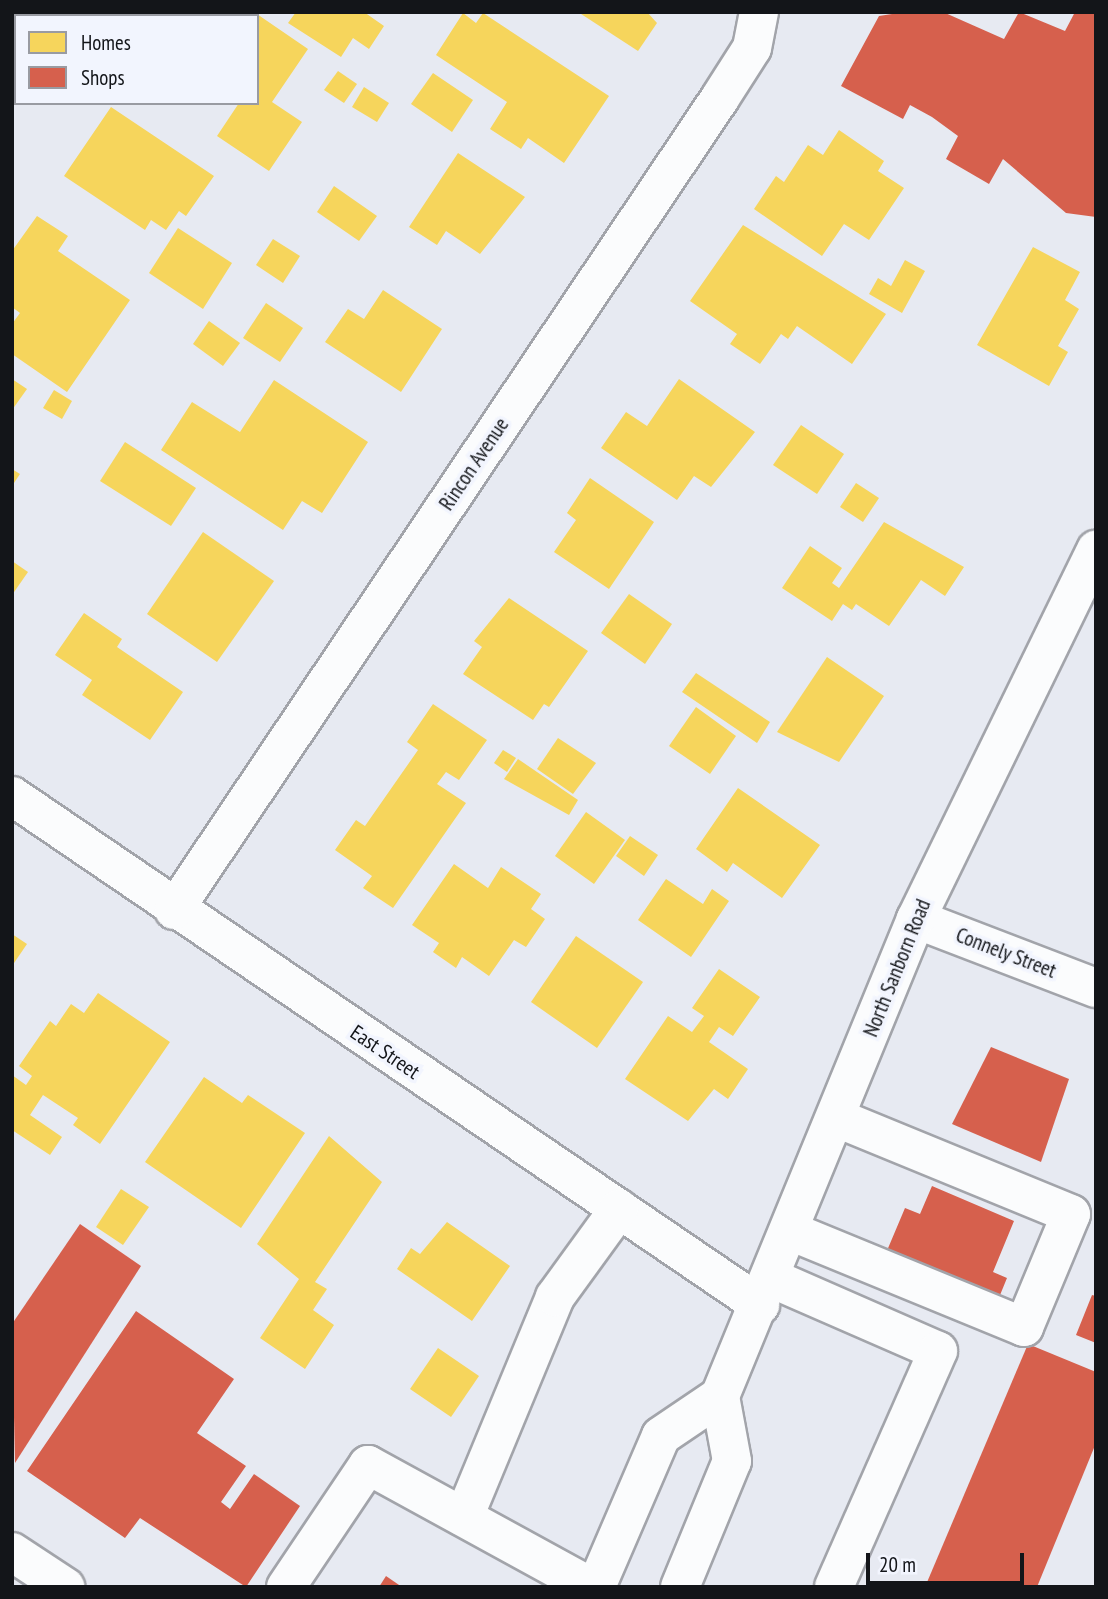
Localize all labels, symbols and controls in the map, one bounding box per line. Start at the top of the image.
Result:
legend [14,14,259,105]
text: Homes [81,29,131,56]
text: Shops [81,64,125,91]
street label: Rincon Avenue [434,413,514,515]
street label: North Sanborn Road [858,896,936,1040]
street label: Connely Street [952,922,1060,984]
street label: East Street [346,1020,424,1084]
scale bar [870,1540,1028,1584]
text: 20 m [879,1551,916,1578]

